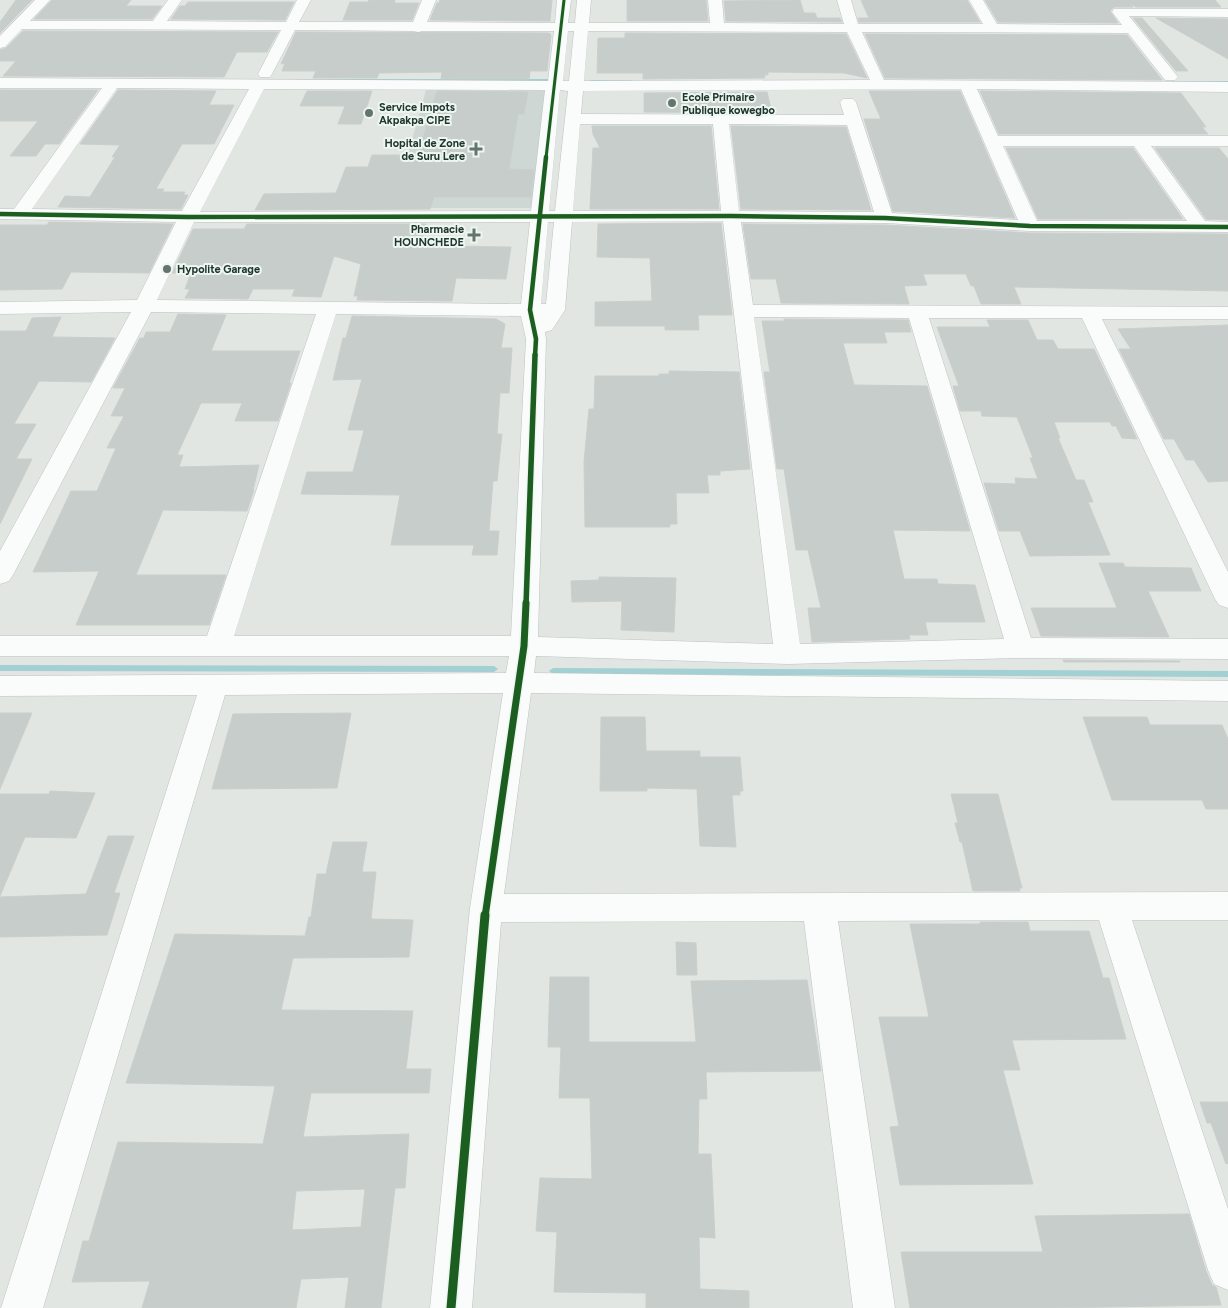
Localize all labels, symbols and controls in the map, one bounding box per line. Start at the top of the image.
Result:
place label: Ecole Primaire Publique kowegbo [682,91,776,117]
marker: Ecole Primaire Publique kowegbo [666,97,678,109]
place label: Service Impots Akpakpa CIPE [379,101,455,127]
marker: Service Impots Akpakpa CIPE [363,107,375,119]
place label: Hopital de Zone de Suru Lere [384,137,465,163]
marker: Hopital de Zone de Suru Lere [469,142,483,156]
place label: Pharmacie HOUNCHEDE [394,223,464,249]
marker: Pharmacie HOUNCHEDE [468,229,480,241]
marker: Hypolite Garage [161,263,173,275]
place label: Hypolite Garage [177,263,260,276]

